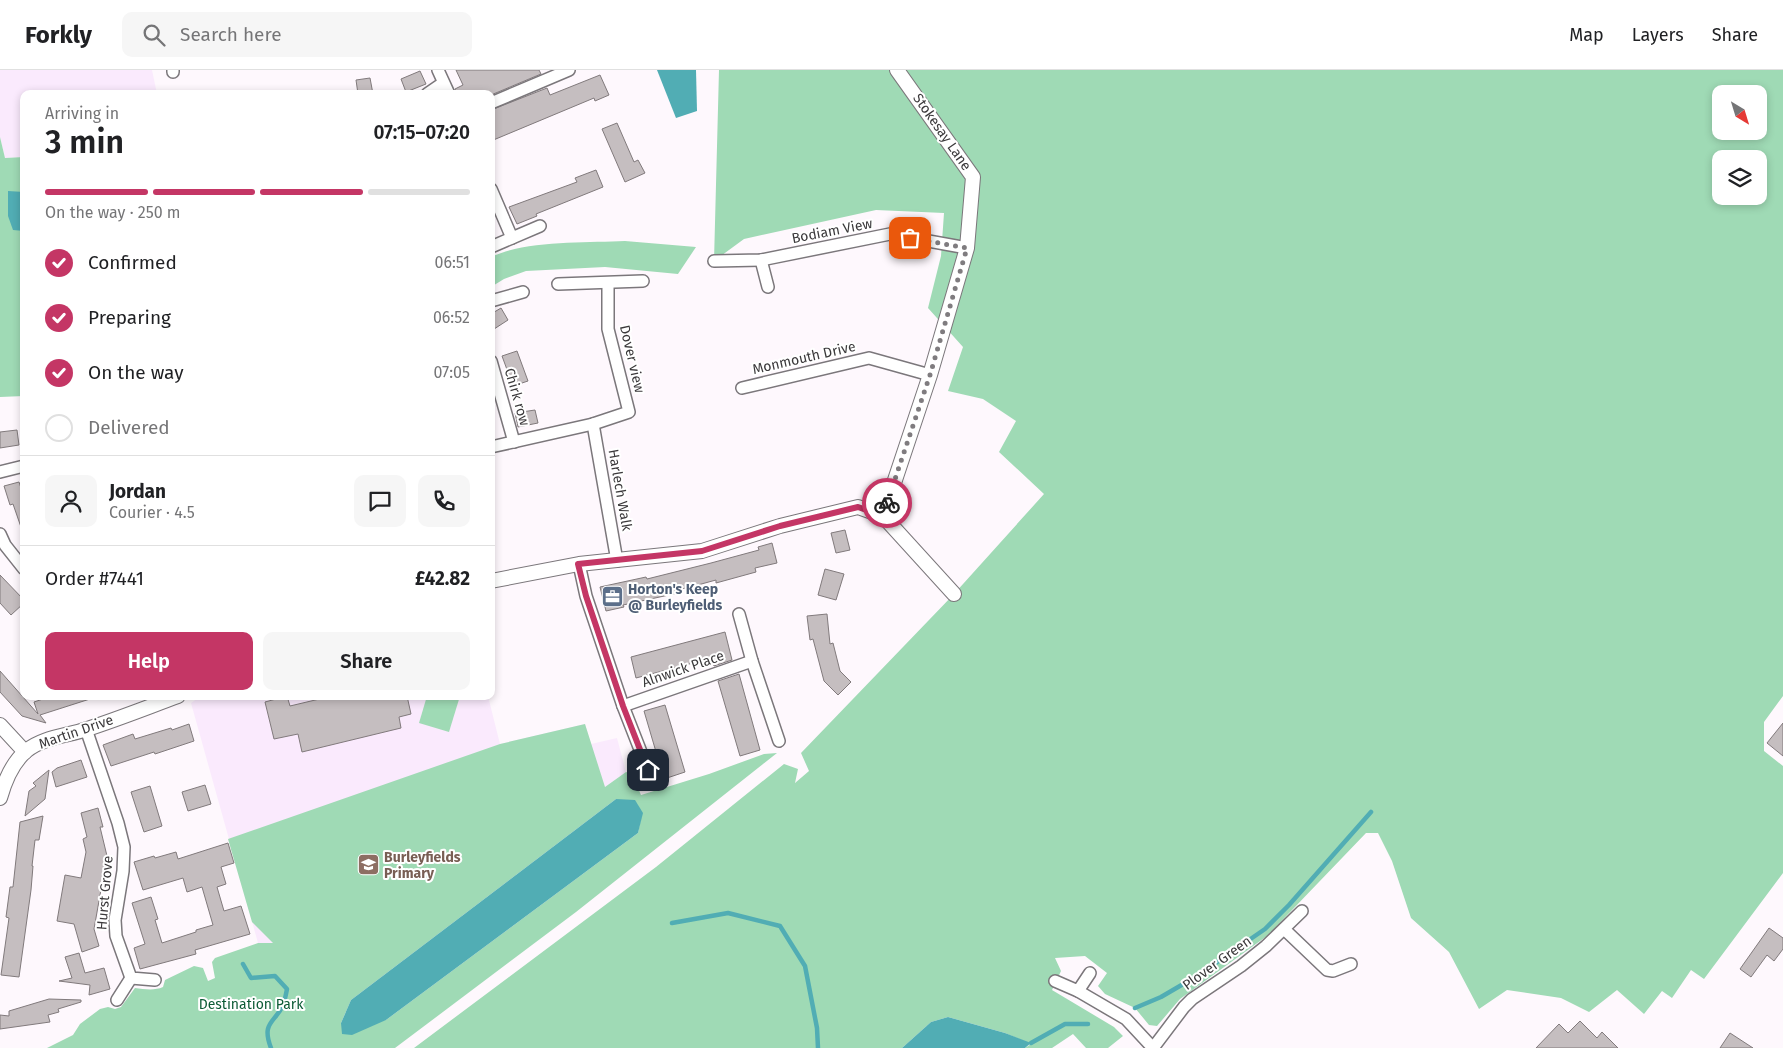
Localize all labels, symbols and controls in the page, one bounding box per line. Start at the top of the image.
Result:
search box [122,12,472,57]
text: Forkly [25,21,92,49]
icon: search [140,21,168,49]
text: Search here [180,23,282,46]
text: Map [1569,24,1604,46]
text: Layers [1632,24,1684,46]
text: Share [1712,24,1758,46]
north arrow [1712,85,1768,140]
map controls [1712,85,1767,205]
street label: Stokesay Lane [909,90,975,174]
text: Arriving in [45,104,119,123]
text: 07:15–07:20 [373,121,470,144]
text: 3 min [45,123,124,161]
button: layers [1712,150,1767,205]
text: On the way · 250 m [45,203,181,222]
street label: Bodiam View [790,215,874,247]
pin [889,217,931,259]
icon: bag [896,224,924,252]
icon: check [45,249,73,277]
text: Confirmed [88,251,177,274]
text: 06:51 [435,253,470,272]
icon: check [45,304,73,332]
text: Preparing [88,306,171,329]
text: 06:52 [433,308,470,327]
street label: Dover view [616,323,648,395]
street label: Monmouth Drive [751,338,857,378]
icon: check [45,359,73,387]
text: On the way [88,361,184,384]
text: 07:05 [434,363,470,382]
street label: Chirk row [501,366,533,428]
text: Delivered [88,416,170,439]
street label: Harlech Walk [604,448,636,533]
button: person [45,475,97,527]
button: chat [354,475,406,527]
button: phone [418,475,470,527]
courier [862,478,912,528]
text: Jordan [109,480,166,503]
icon: bike [873,489,901,517]
text: Courier · 4.5 [109,503,195,522]
text: Order #7441 [45,567,144,590]
text: £42.82 [415,567,470,590]
place label: Horton's Keep @ Burleyfields [628,581,722,614]
office icon: Horton's Keep @ Burleyfields [600,585,624,609]
button: Help [45,632,253,690]
button: Share [263,632,470,690]
street label: Alnwick Place [640,647,726,691]
street label: Martin Drive [37,711,115,753]
pin [627,749,669,791]
icon: home [634,756,662,784]
place label: Burleyfields Primary [384,849,461,882]
school or university icon: Burleyfields Primary [356,853,380,877]
street label: Hurst Grove [93,855,117,931]
street label: Plover Green [1179,932,1255,994]
park label: Destination Park [199,996,304,1013]

